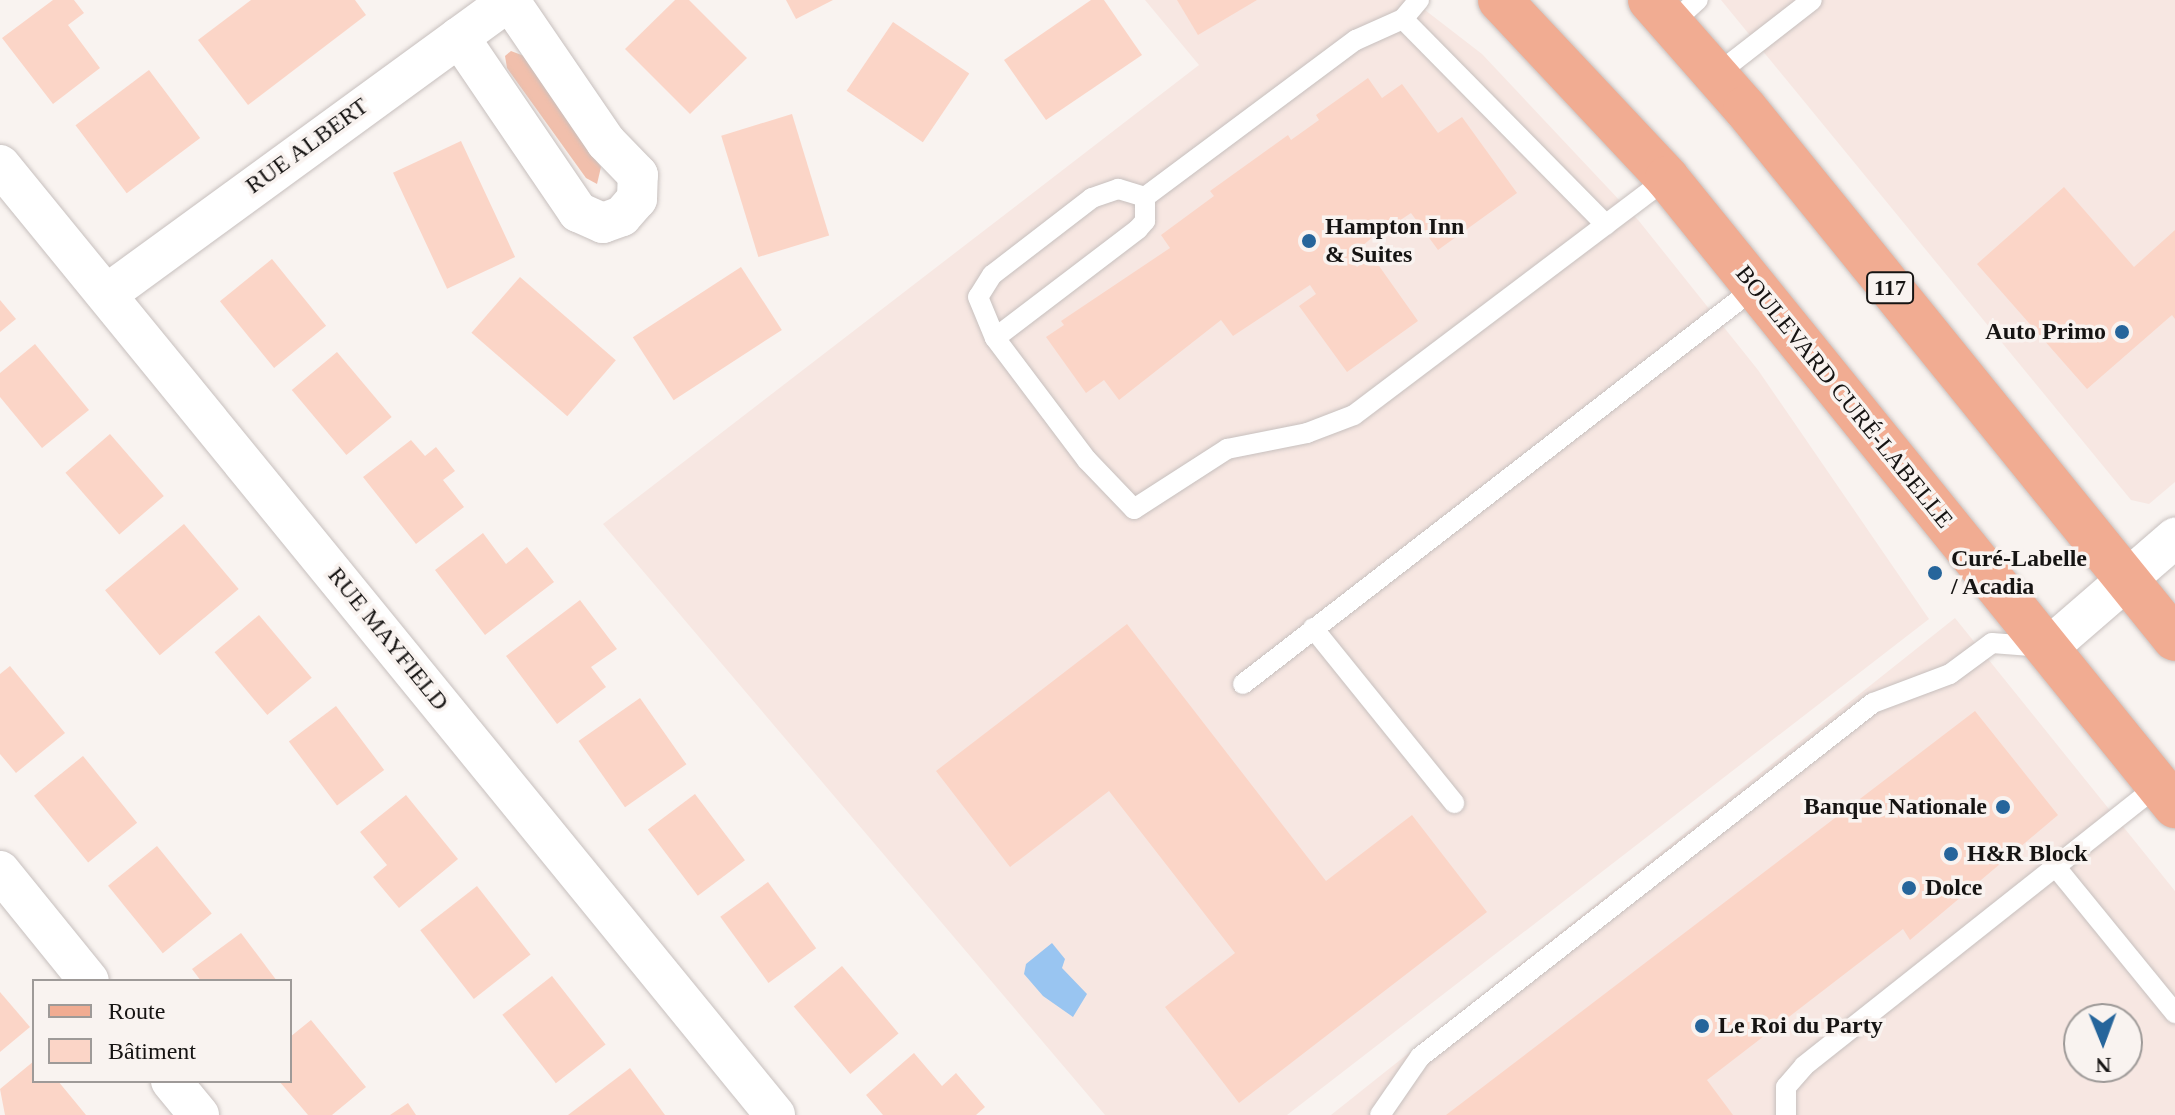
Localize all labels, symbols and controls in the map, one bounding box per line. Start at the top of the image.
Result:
street label: RUE ALBERT [240,91,374,201]
place label: Hampton Inn & Suites [1325,213,1464,269]
marker: Hampton Inn & Suites [1300,232,1318,250]
street label: BOULEVARD CURÉ-LABELLE [1729,260,1959,534]
road number: 117 [1866,270,1914,306]
place label: Auto Primo [1985,318,2106,346]
marker: Auto Primo [2113,323,2131,341]
place label: Curé-Labelle / Acadia [1951,545,2087,601]
street label: RUE MAYFIELD [321,562,455,716]
marker: Curé-Labelle / Acadia [1926,564,1944,582]
place label: Banque Nationale [1804,793,1987,821]
marker: Banque Nationale [1994,798,2012,816]
place label: H&R Block [1967,840,2088,868]
marker: H&R Block [1942,845,1960,863]
place label: Dolce [1925,874,1982,902]
marker: Dolce [1900,879,1918,897]
legend [32,979,292,1083]
text: Route [108,998,165,1024]
north arrow [2063,1003,2143,1083]
place label: Le Roi du Party [1718,1012,1883,1040]
marker: Le Roi du Party [1693,1017,1711,1035]
text: Bâtiment [108,1038,196,1064]
text: N [2095,1053,2112,1078]

